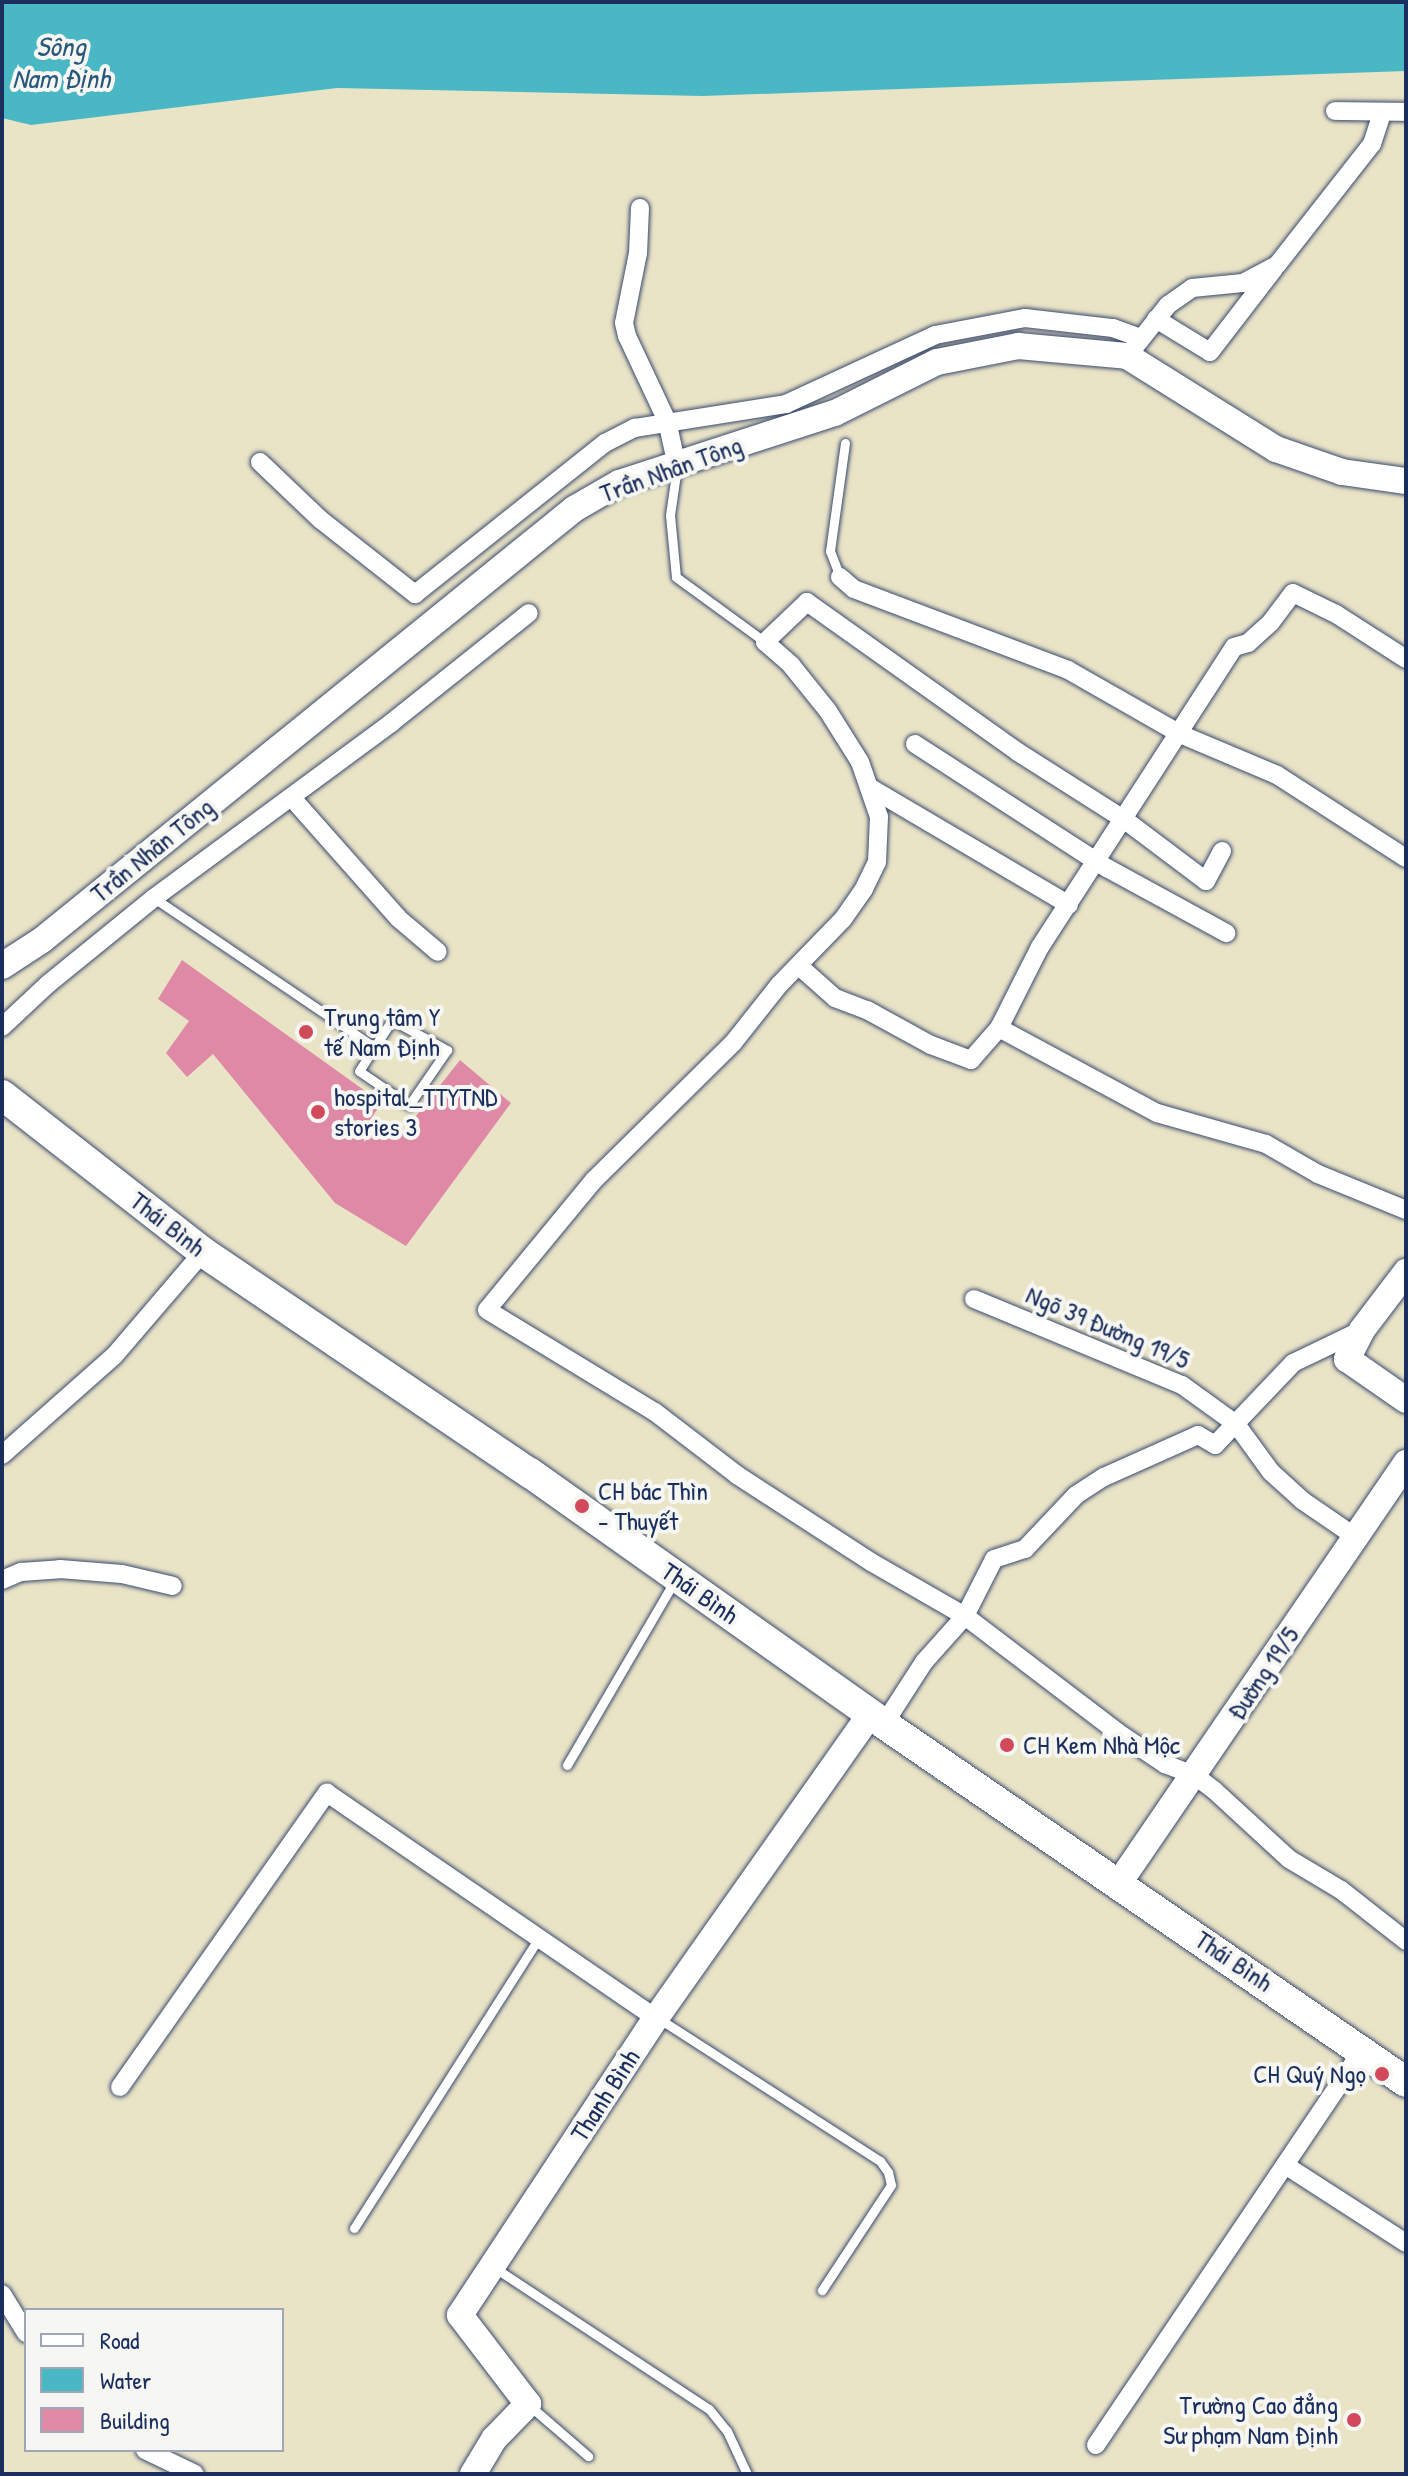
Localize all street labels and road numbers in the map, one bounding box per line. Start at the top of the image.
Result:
street label: Trần Nhân Tông [596,429,746,509]
street label: Trần Nhân Tông [84,791,220,909]
street label: Thái Bình [124,1185,212,1263]
street label: Ngõ 39 Đường 19/5 [1022,1279,1194,1375]
street label: Thái Bình [656,1555,744,1631]
street label: Đường 19/5 [1221,1621,1305,1725]
street label: Thái Bình [1189,1924,1279,1998]
street label: Thanh Bình [564,2043,646,2147]

